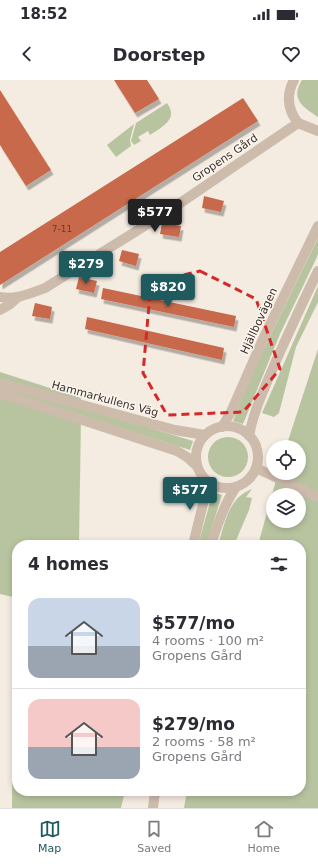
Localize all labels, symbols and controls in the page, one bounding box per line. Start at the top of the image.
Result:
text: 18:52 [20,5,68,23]
icon: back [16,43,38,65]
icon: heart [280,43,302,65]
text: Doorstep [113,44,205,65]
street label: Gropens Gård [190,131,260,185]
pin: $577 [131,199,179,233]
text: $577 [137,204,173,219]
house number: 7-11 [52,224,72,234]
pin: $279 [62,251,110,285]
text: $279 [68,256,104,271]
pin: $820 [144,274,192,308]
text: $820 [150,279,186,294]
street label: Hjällbovägen [238,286,280,356]
street label: Hammarkullens Väg [50,378,160,420]
map controls [266,440,306,528]
button: locate [266,440,306,480]
pin: $577 [166,477,214,511]
text: $577 [172,482,208,497]
button: layers [266,488,306,528]
icon: filters [268,553,290,575]
text: 4 homes [28,554,109,574]
text: $577/mo [152,613,235,633]
icon: home [60,614,108,662]
text: 4 rooms · 100 m² [152,633,264,648]
text: Gropens Gård [152,648,242,663]
text: $279/mo [152,714,235,734]
icon: home [60,715,108,763]
text: 2 rooms · 58 m² [152,734,256,749]
text: Gropens Gård [152,749,242,764]
tab: Map [38,818,61,855]
tab: Saved [137,818,171,855]
tab: Home [247,818,280,855]

